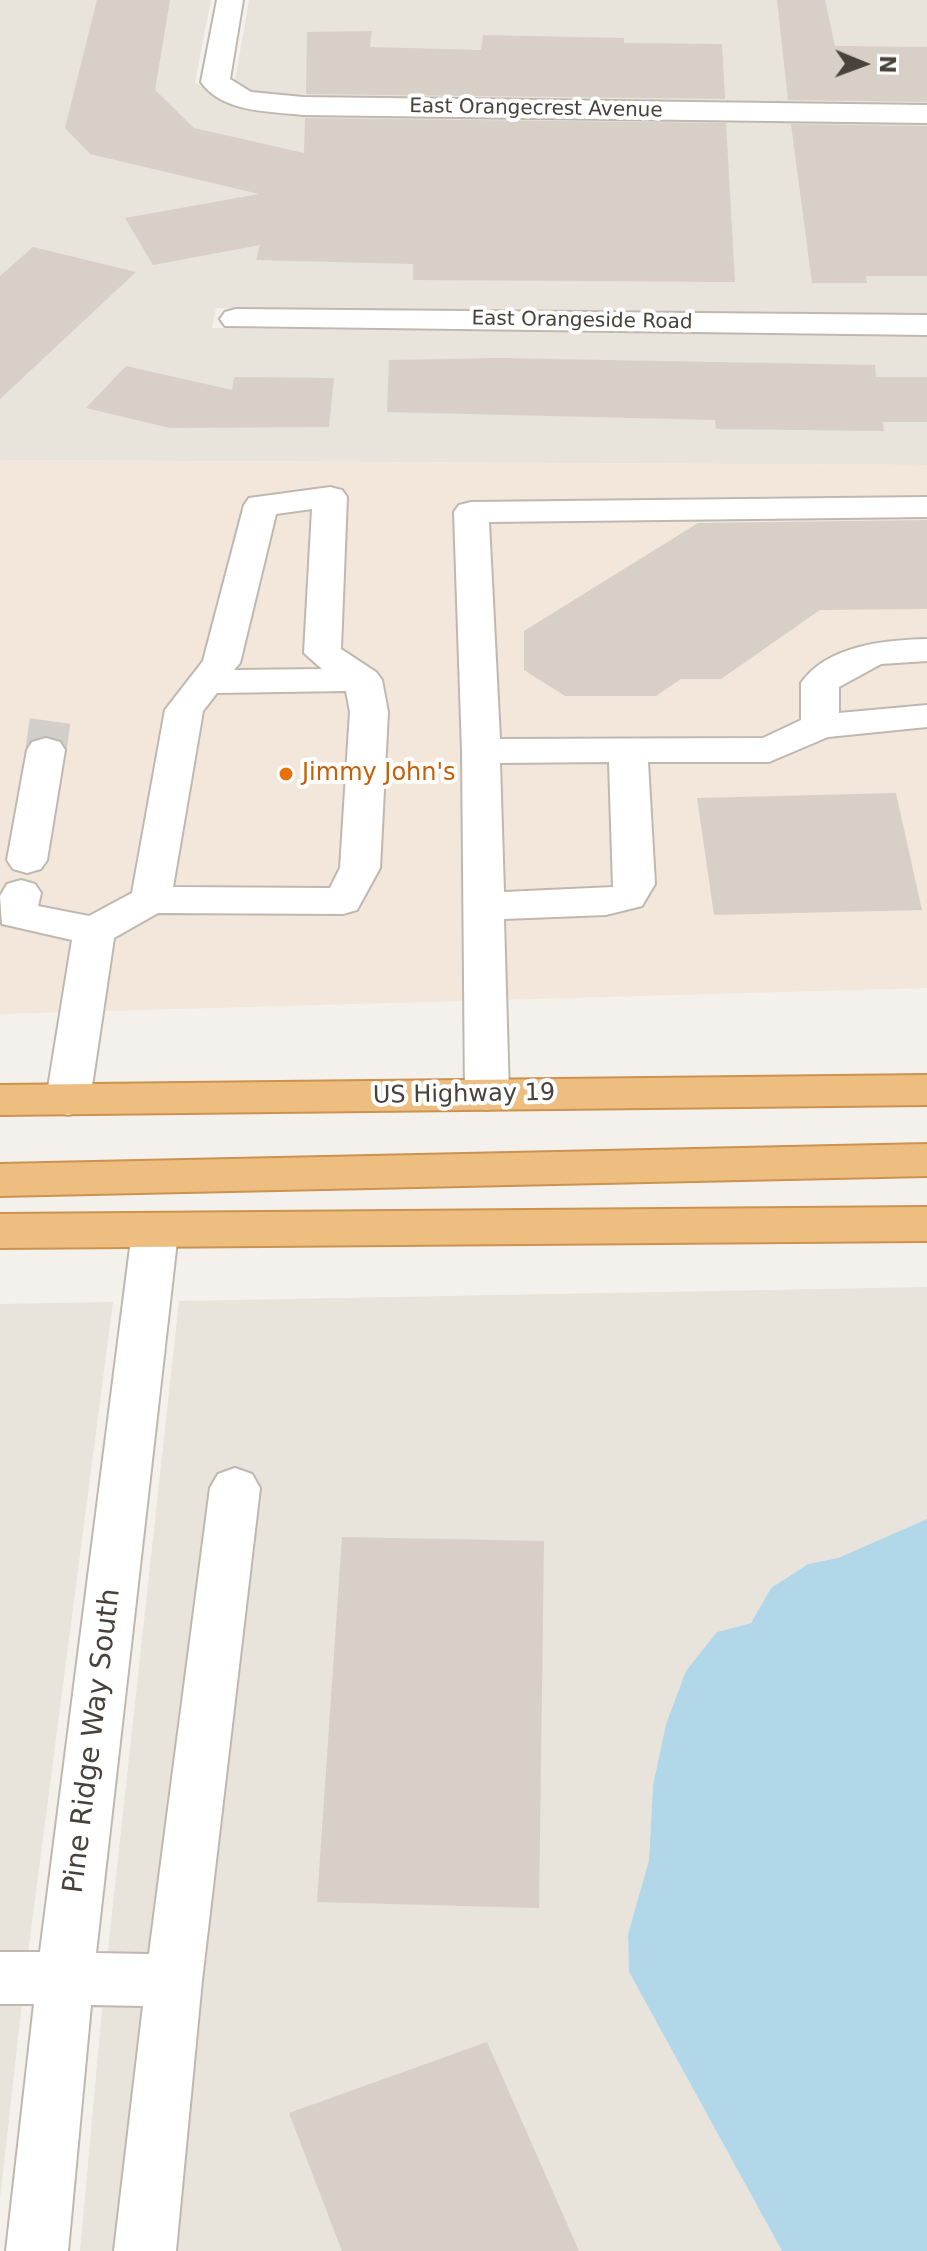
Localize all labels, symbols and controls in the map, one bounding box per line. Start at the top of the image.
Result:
north arrow [823,24,903,104]
text: N [875,55,900,74]
street label: East Orangecrest Avenue [409,95,663,123]
street label: East Orangeside Road [471,307,693,335]
place label: Jimmy John's [302,760,456,788]
marker: Jimmy John's [277,765,295,783]
street label: US Highway 19 [373,1079,555,1111]
street label: Pine Ridge Way South [58,1587,128,1895]

